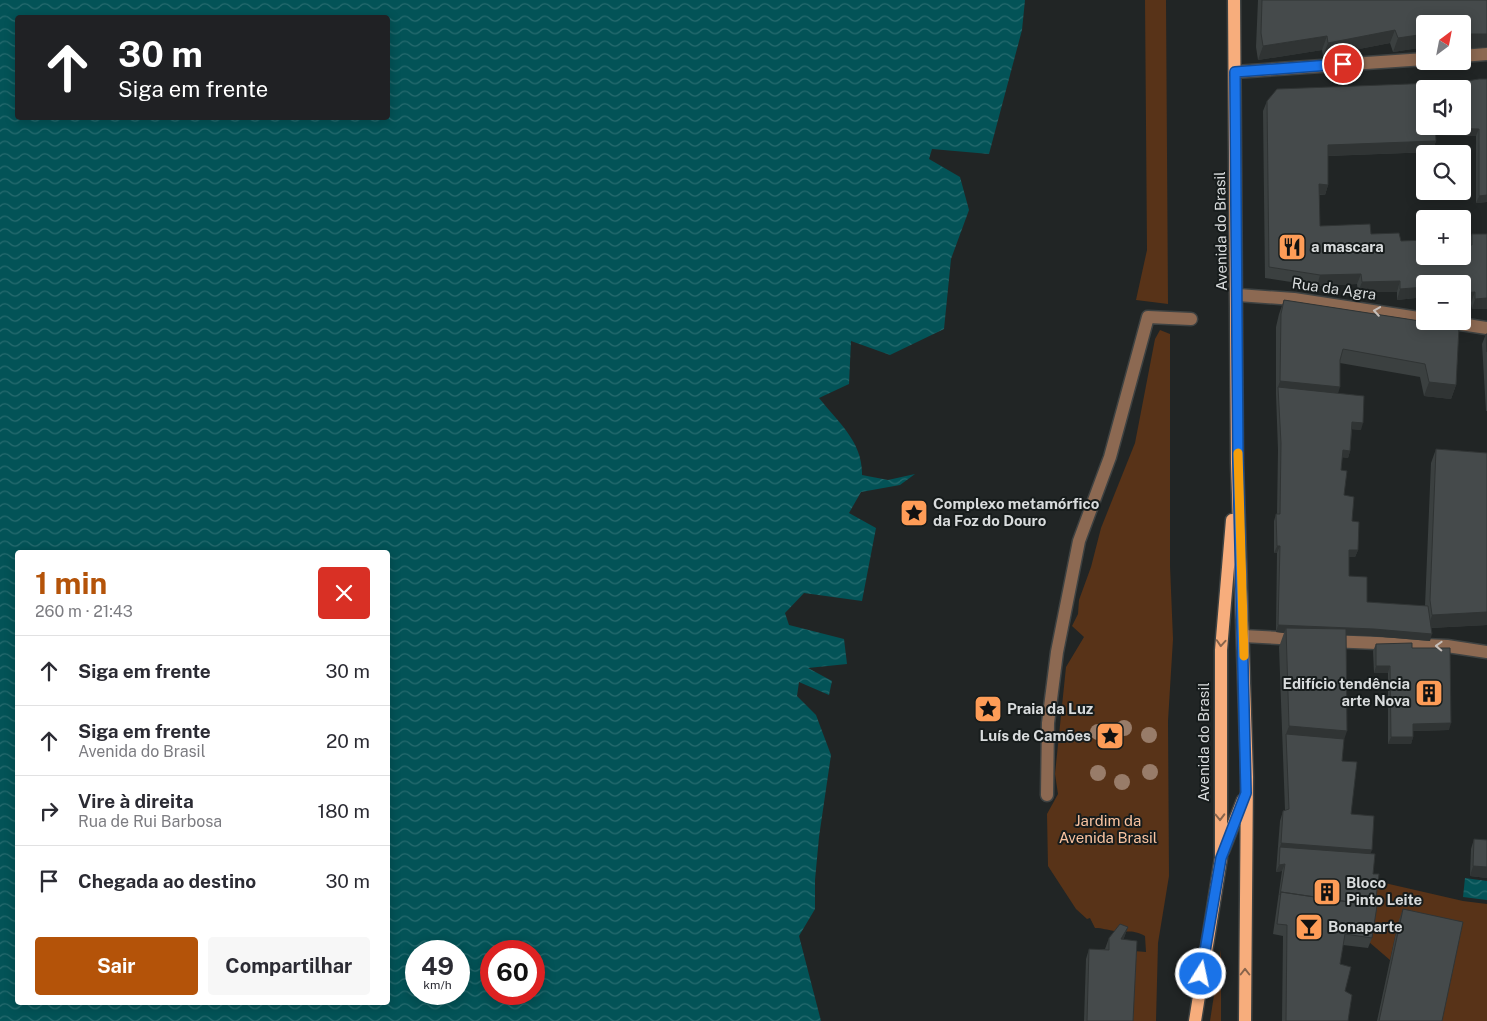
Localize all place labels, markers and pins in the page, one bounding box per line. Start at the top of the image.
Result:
pin [1322,43,1364,85]
restaurant icon: a mascara [1277,232,1307,262]
place label: a mascara [1311,238,1384,255]
place label: Complexo metamórfico da Foz do Douro [933,495,1100,529]
place icon: Complexo metamórfico da Foz do Douro [899,498,929,528]
place label: Edifício tendência arte Nova [1282,675,1410,709]
building icon: Edifício tendência arte Nova [1414,678,1444,708]
place icon: Praia da Luz [973,694,1003,724]
place label: Praia da Luz [1007,700,1093,717]
place icon: Luís de Camões [1095,721,1125,751]
place label: Luís de Camões [979,727,1091,744]
place label: Bloco Pinto Leite [1346,874,1422,908]
building icon: Bloco Pinto Leite [1312,877,1342,907]
bar icon: Bonaparte [1294,912,1324,942]
place label: Bonaparte [1328,918,1403,935]

